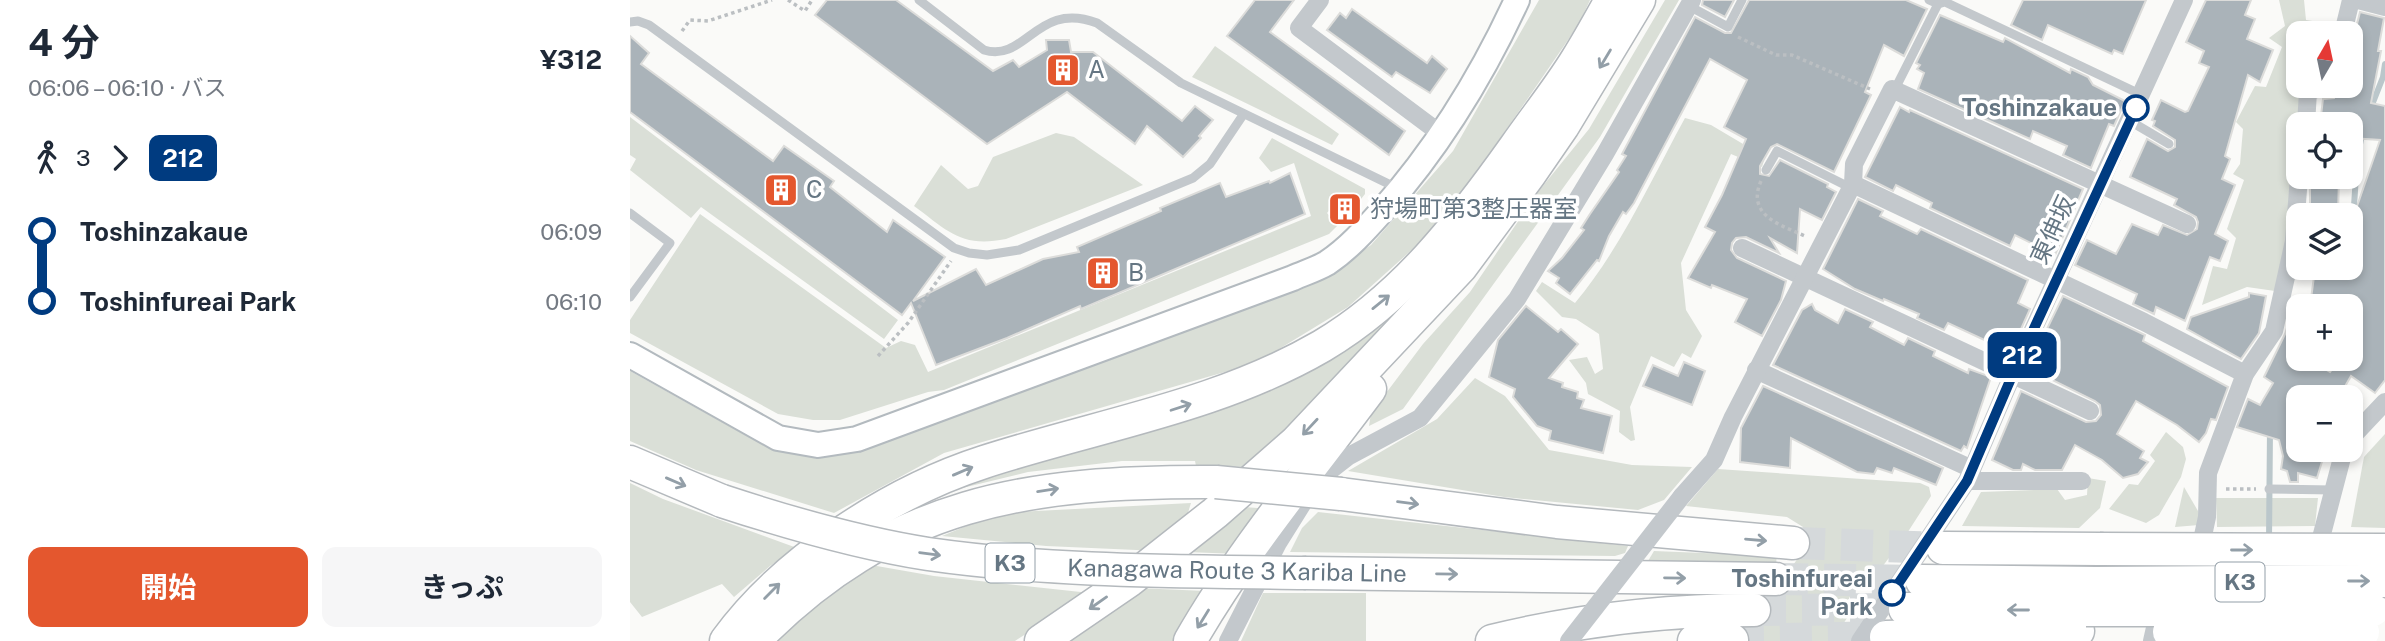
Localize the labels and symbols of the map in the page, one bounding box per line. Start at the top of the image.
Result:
north arrow [2286,21,2362,98]
one-way arrow [1597,48,1611,68]
building icon: A [1044,51,1082,89]
place label: A [1088,55,1105,83]
place label: Toshinzakaue [1962,93,2117,121]
marker: Toshinzakaue [2123,95,2149,121]
building icon: C [762,171,800,209]
place label: C [806,175,823,203]
building icon: 狩場町第3整圧器室 [1326,190,1364,228]
street label: 東伸坂 [2024,191,2080,268]
place label: 狩場町第3整圧器室 [1370,194,1577,222]
building icon: B [1084,254,1122,292]
place label: B [1128,258,1144,286]
one-way arrow [1372,294,1390,310]
line badge: 212 [1982,332,2062,378]
one-way arrow [1170,399,1192,412]
one-way arrow [1302,418,1319,435]
one-way arrow [952,463,973,476]
one-way arrow [665,476,686,489]
one-way arrow [1036,483,1059,496]
one-way arrow [1397,496,1419,509]
one-way arrow [1745,534,1767,547]
one-way arrow [2230,543,2253,557]
road number: K3 [986,544,1034,582]
one-way arrow [918,547,941,560]
street label: Kanagawa Route 3 Kariba Line [1067,553,1407,587]
road number: K3 [2216,562,2264,602]
place label: Toshinfureai Park [1731,564,1873,620]
one-way arrow [1436,567,1459,581]
one-way arrow [1663,571,1686,584]
one-way arrow [2347,575,2370,588]
marker: Toshinfureai Park [1879,580,1905,606]
one-way arrow [763,582,780,599]
one-way arrow [1089,596,1108,610]
one-way arrow [2007,603,2030,617]
one-way arrow [1196,608,1210,628]

